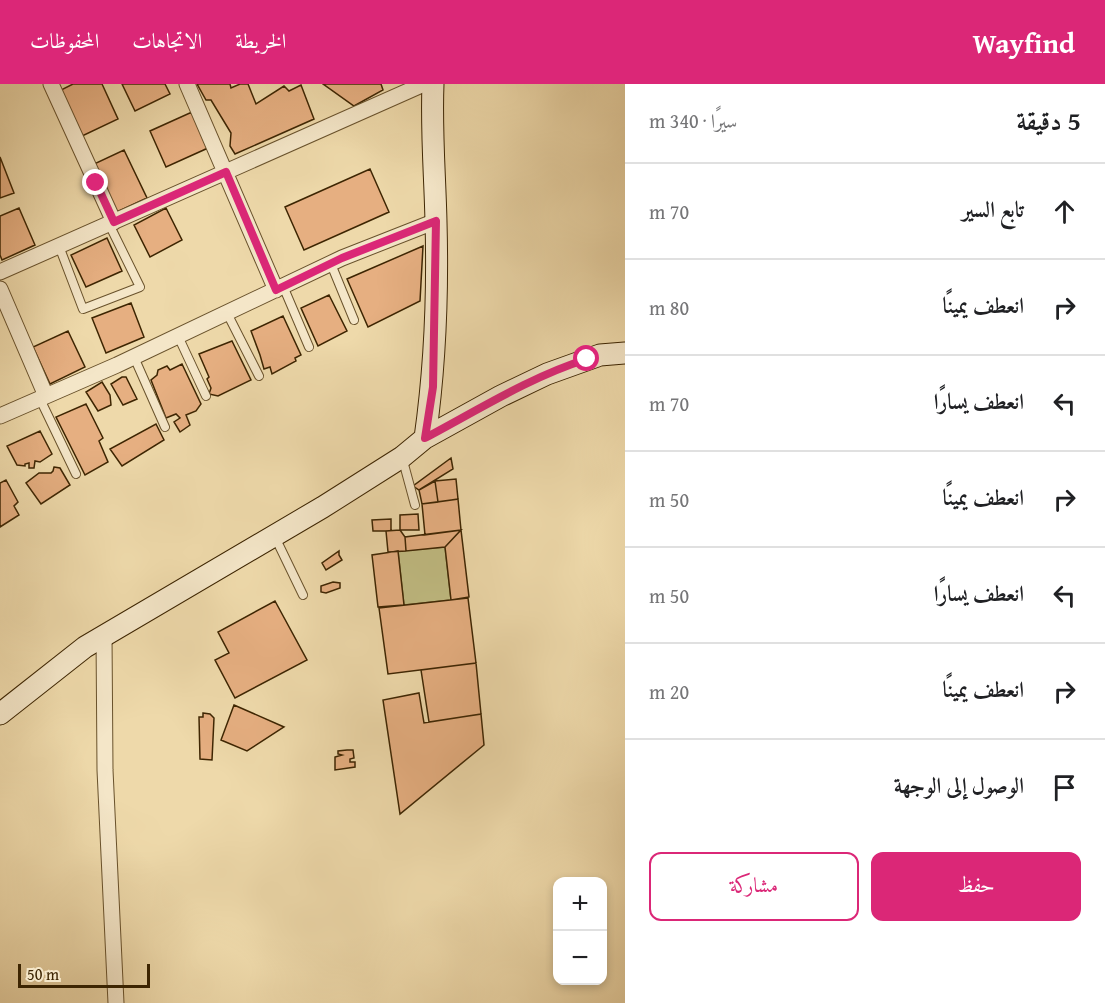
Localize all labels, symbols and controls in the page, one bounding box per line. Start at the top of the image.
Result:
text: Wayfind [973,22,1075,63]
text: المحفوظات [30,25,99,56]
text: الاتجاهات [132,25,202,56]
text: الخريطة [235,25,286,56]
text: 5 دقيقة [1016,101,1081,140]
text: سيرًا · 340 m [649,106,737,135]
route end [82,169,108,195]
text: تابع السير [962,193,1024,225]
icon: ahead [1048,195,1081,228]
text: 70 m [649,197,689,226]
text: انعطف يمينًا [943,289,1024,321]
icon: right [1048,291,1081,324]
text: 80 m [649,293,689,322]
route start [573,345,599,371]
text: انعطف يسارًا [934,385,1024,417]
icon: left [1048,387,1081,420]
text: 70 m [649,389,689,418]
text: انعطف يمينًا [943,481,1024,513]
icon: right [1048,483,1081,516]
text: 50 m [649,485,689,514]
text: انعطف يسارًا [934,577,1024,609]
icon: left [1048,579,1081,612]
text: 50 m [649,581,689,610]
text: انعطف يمينًا [943,673,1024,705]
icon: right [1048,675,1081,708]
text: 20 m [649,677,689,706]
text: الوصول إلى الوجهة [894,769,1024,801]
icon: arrive [1048,771,1081,804]
button: مشاركة [649,852,859,921]
button: حفظ [871,852,1081,921]
map controls [553,877,607,985]
button: + [553,877,607,931]
button: − [553,931,607,985]
scale bar [18,961,150,988]
text: 50 m [27,962,59,986]

